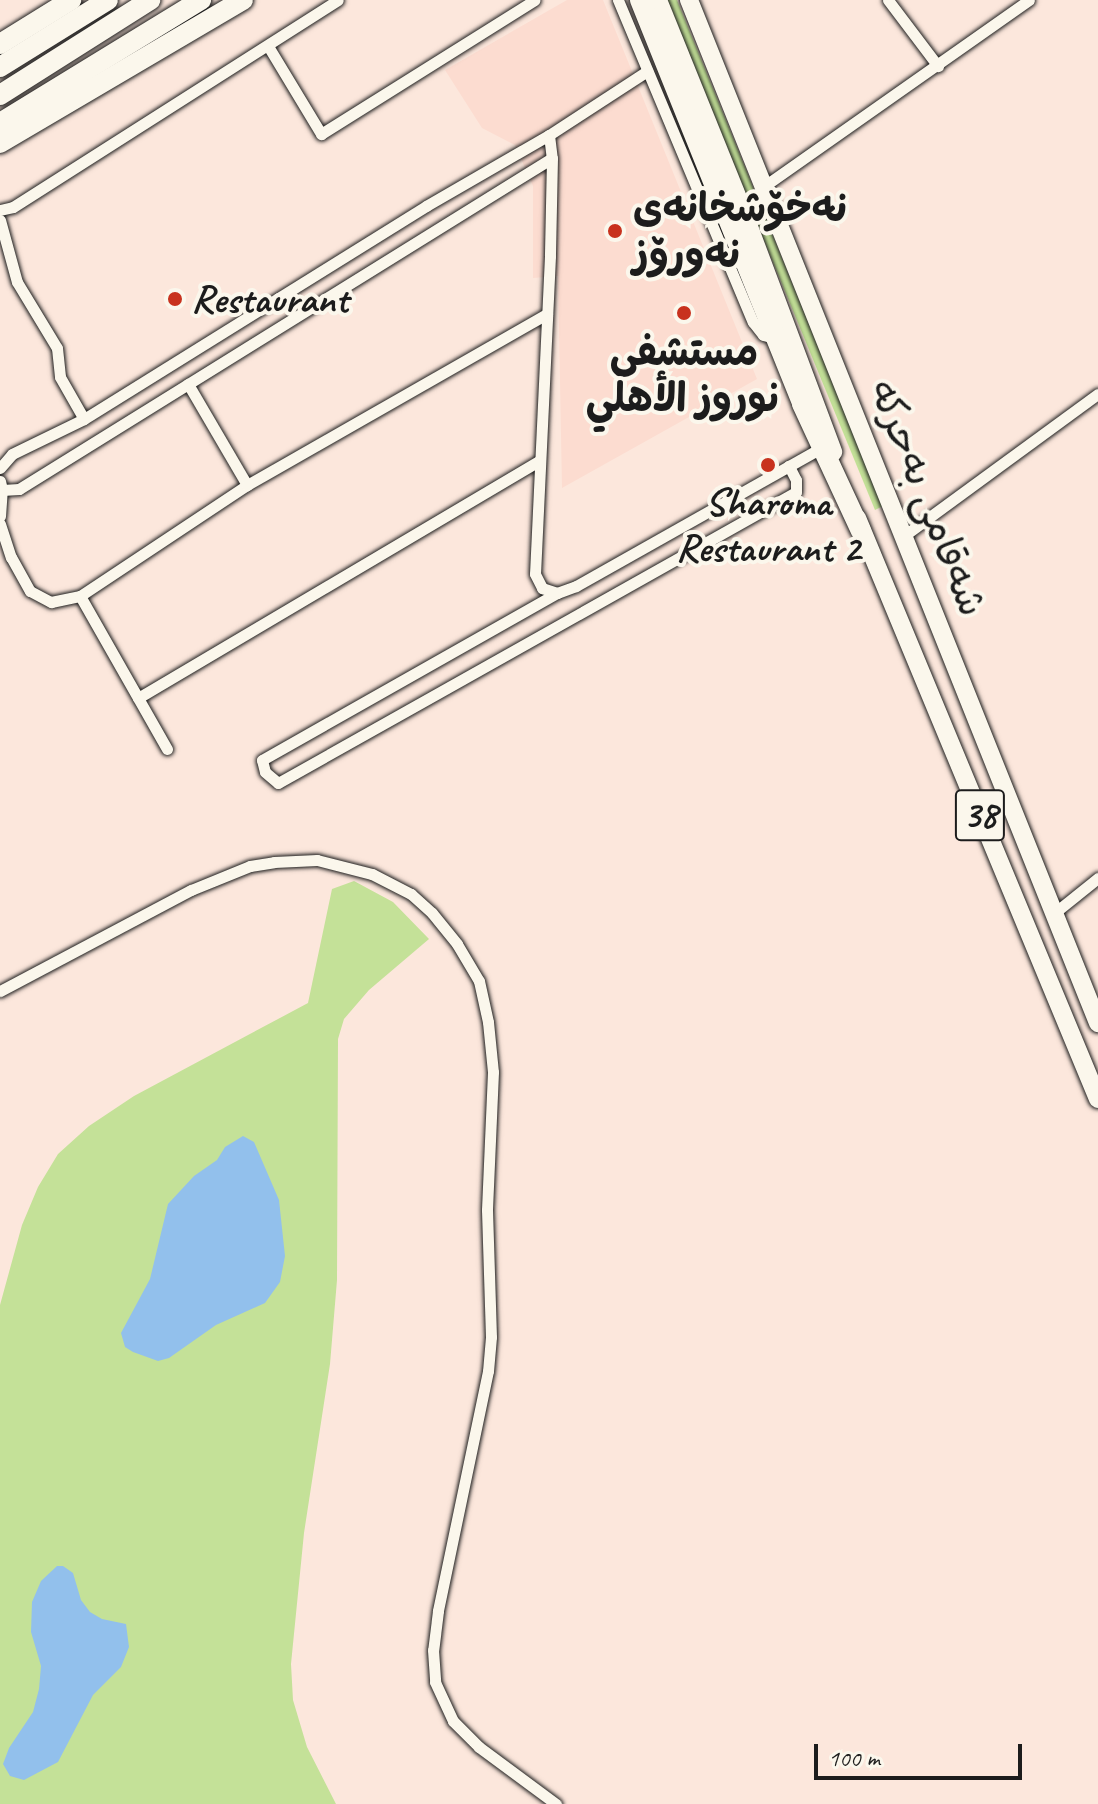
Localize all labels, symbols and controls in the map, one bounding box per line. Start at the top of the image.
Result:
place label: نەخۆشخانەی نەورۆز [633,184,847,278]
marker: نەخۆشخانەی نەورۆز [604,220,626,242]
place label: Restaurant [191,275,348,323]
marker: Restaurant [166,290,184,308]
marker: مستشفى نوروز الأهلي [673,302,695,324]
place label: مستشفى نوروز الأهلي [586,328,782,422]
street label: شەقامی بەحرکە [859,373,997,623]
marker: Sharoma Restaurant 2 [759,456,777,474]
place label: Sharoma Restaurant 2 [676,478,860,572]
road number: 38 [954,781,1006,849]
scale bar [818,1728,1026,1778]
text: 100 m [828,1743,880,1773]

